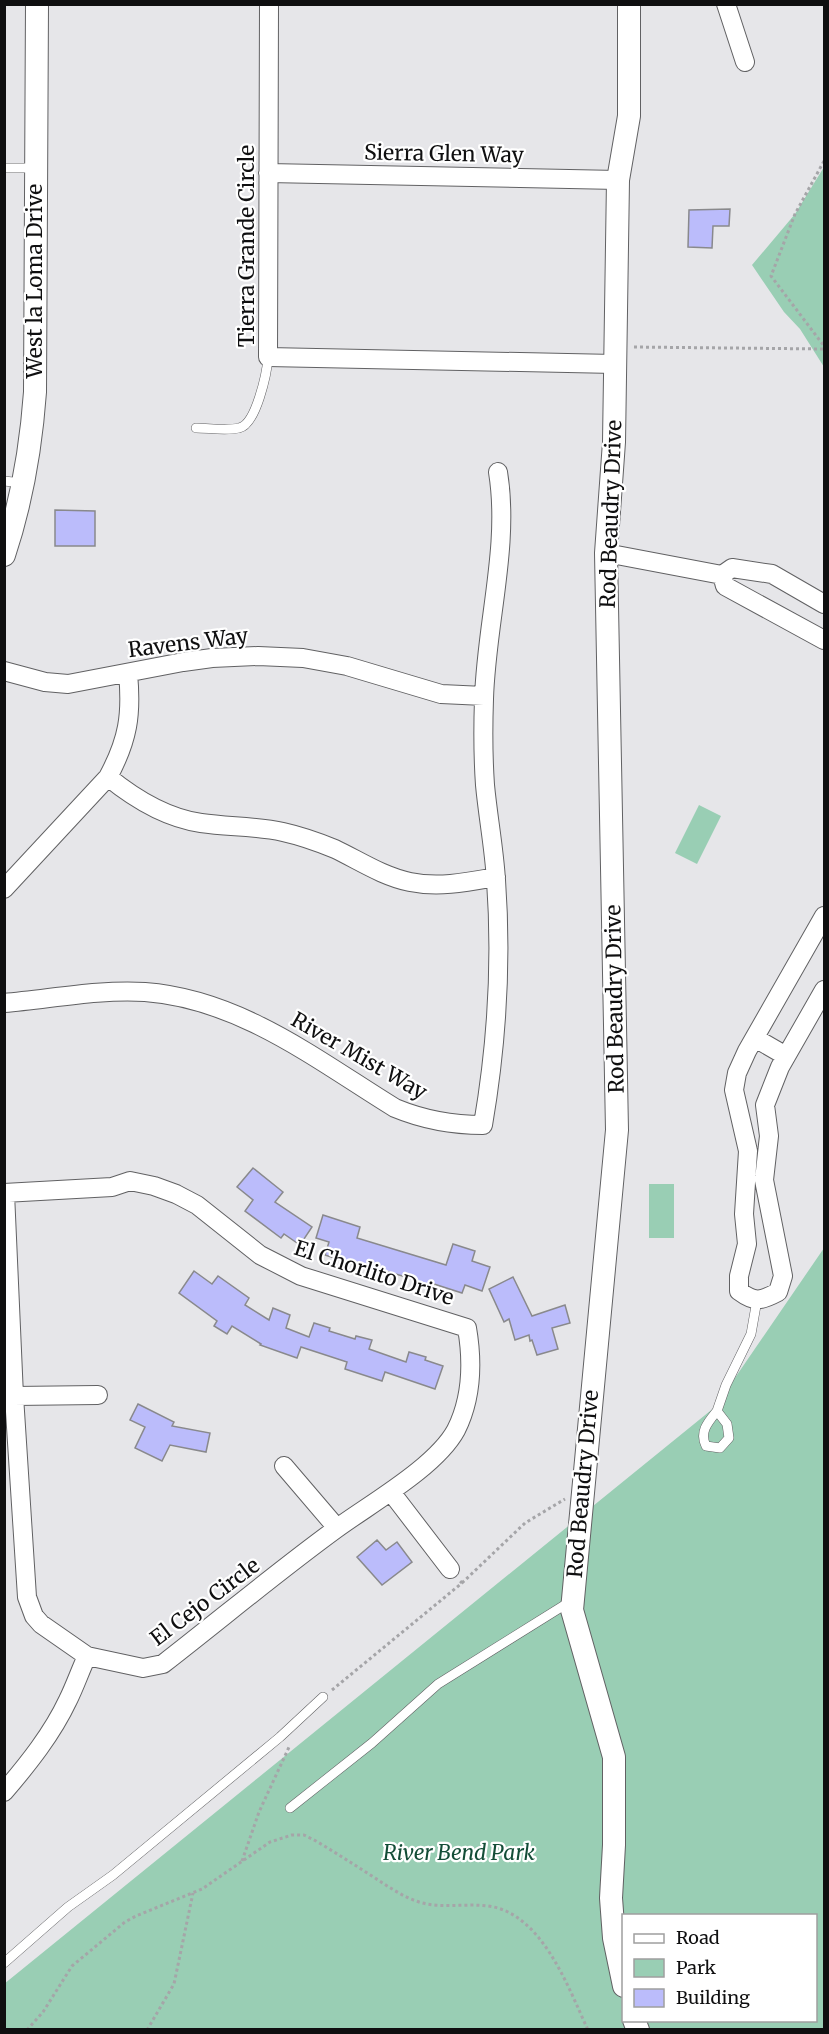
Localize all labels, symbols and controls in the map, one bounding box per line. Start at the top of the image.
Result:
street label: Sierra Glen Way [364,139,525,168]
street label: Tierra Grande Circle [233,145,260,347]
street label: West la Loma Drive [21,184,48,379]
street label: Rod Beaudry Drive [594,419,627,609]
street label: Ravens Way [126,622,250,663]
street label: Rod Beaudry Drive [599,904,630,1094]
street label: River Mist Way [286,1006,433,1106]
street label: El Chorlito Drive [291,1234,457,1311]
street label: Rod Beaudry Drive [561,1389,604,1579]
street label: El Cejo Circle [145,1552,265,1652]
park label: River Bend Park [383,1839,535,1866]
legend [622,1914,817,2022]
text: Road [676,1926,720,1949]
text: Park [676,1956,717,1979]
text: Building [676,1986,750,2009]

